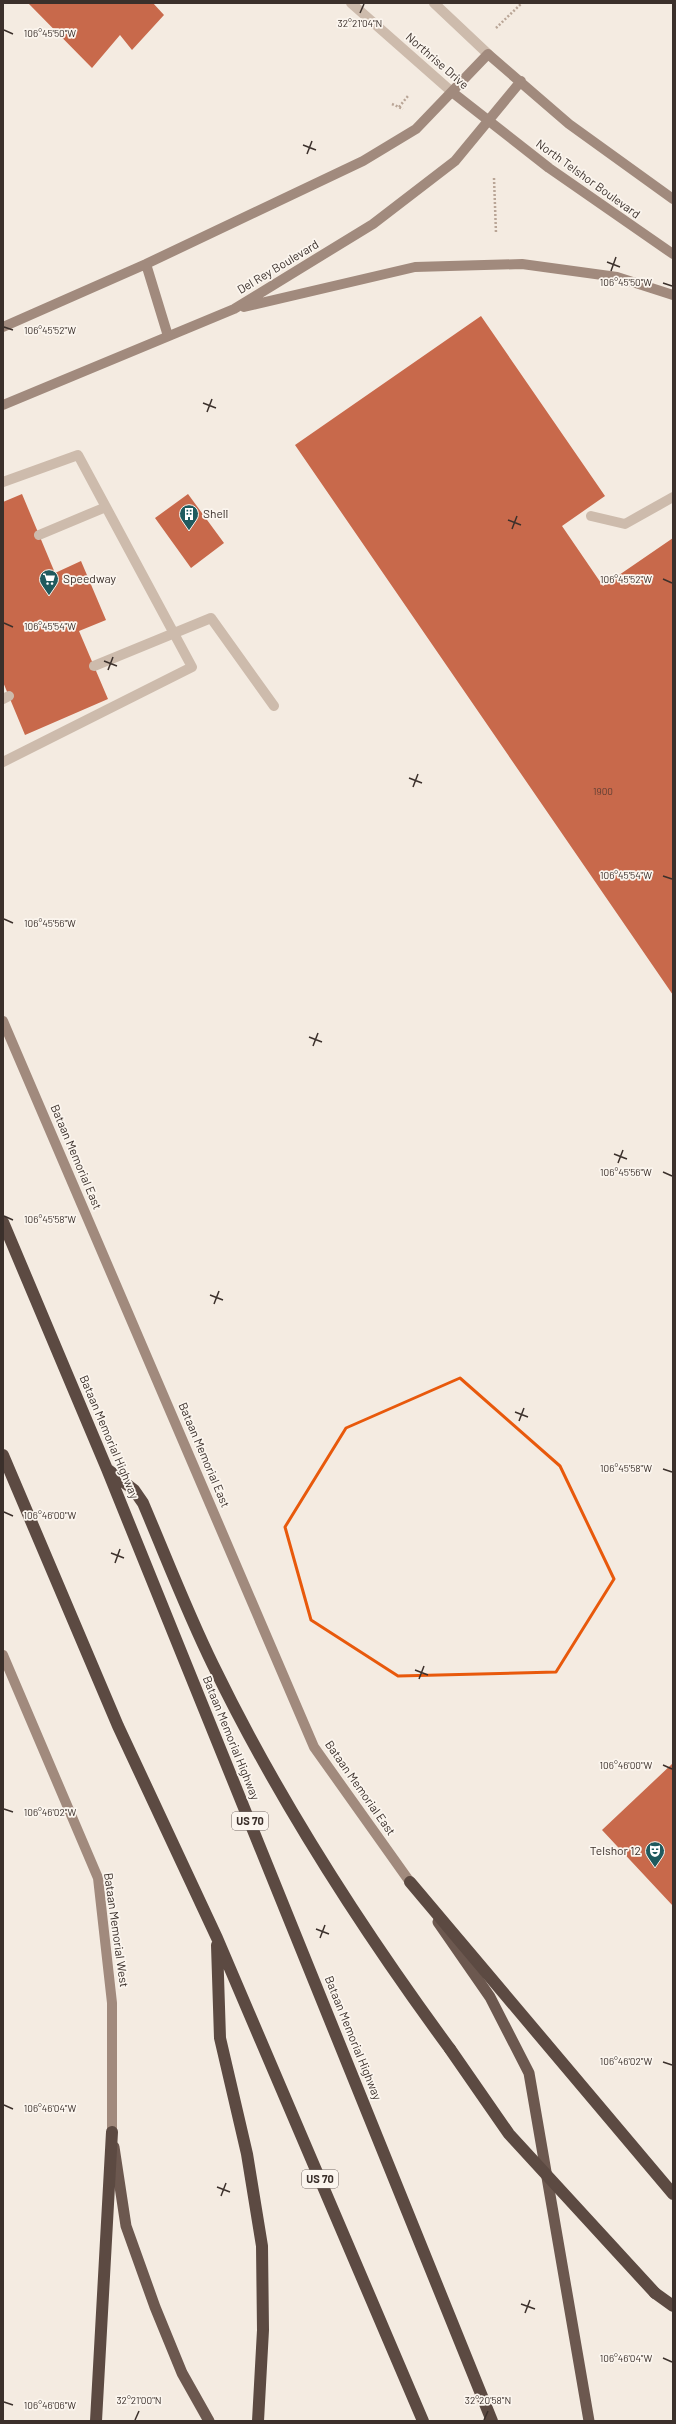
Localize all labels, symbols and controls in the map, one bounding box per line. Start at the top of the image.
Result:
text: 32°21'04"N [338,17,382,29]
text: 106°45'50"W [24,27,76,39]
street label: Northrise Drive [403,29,472,91]
street label: North Telshor Boulevard [534,136,643,221]
street label: Del Rey Boulevard [234,236,321,296]
text: 106°45'50"W [600,276,652,288]
text: 106°45'52"W [24,324,76,336]
building icon: Shell [178,503,200,531]
place label: Shell [203,506,228,520]
supermarket icon: Speedway [38,568,60,596]
place label: Speedway [63,571,116,585]
text: 106°45'52"W [600,573,652,585]
text: 106°45'54"W [24,620,76,632]
house number: 1900 [593,785,613,797]
text: 106°45'54"W [600,869,652,881]
text: 106°45'56"W [24,917,76,929]
street label: Bataan Memorial East [48,1102,105,1211]
text: 106°45'56"W [600,1166,652,1178]
text: 106°45'58"W [24,1213,76,1225]
street label: Bataan Memorial Highway [78,1373,143,1501]
street label: Bataan Memorial East [176,1400,233,1509]
text: 106°45'58"W [600,1462,652,1474]
text: 106°46'00"W [24,1509,77,1521]
street label: Bataan Memorial Highway [201,1673,263,1802]
street label: Bataan Memorial East [323,1737,399,1838]
text: 106°46'00"W [600,1759,653,1771]
text: 106°46'02"W [24,1806,76,1818]
road number: US 70 [232,1812,268,1830]
theatre icon: Telshor 12 [644,1840,666,1868]
place label: Telshor 12 [590,1843,641,1857]
street label: Bataan Memorial West [102,1872,132,1988]
street label: Bataan Memorial Highway [323,1973,385,2102]
text: 106°46'02"W [600,2055,652,2067]
text: 106°46'04"W [24,2102,76,2114]
road number: US 70 [302,2170,338,2188]
text: 106°46'04"W [600,2352,652,2364]
text: 32°21'00"N [116,2394,162,2406]
text: 32°20'58"N [465,2394,511,2406]
text: 106°46'06"W [24,2399,76,2411]

